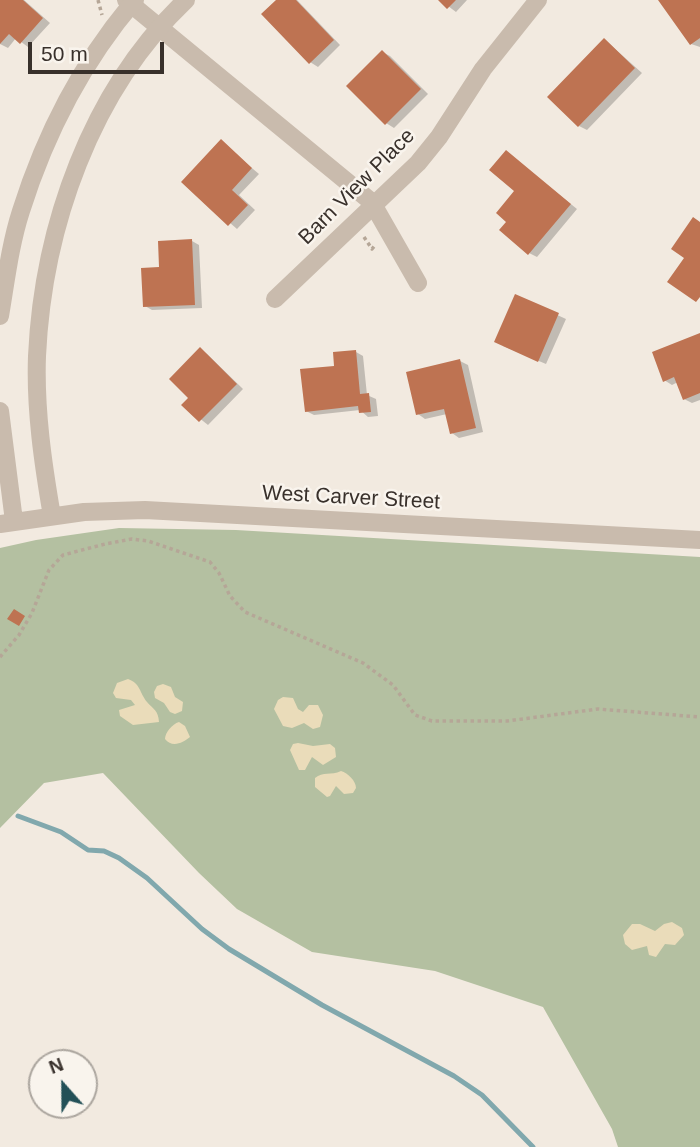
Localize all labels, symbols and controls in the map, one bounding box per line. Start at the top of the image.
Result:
scale bar [32,28,168,72]
text: 50 m [41,42,88,65]
street label: Barn View Place [294,124,420,250]
street label: West Carver Street [261,481,441,515]
north arrow [28,1049,98,1119]
text: N [46,1054,66,1078]

